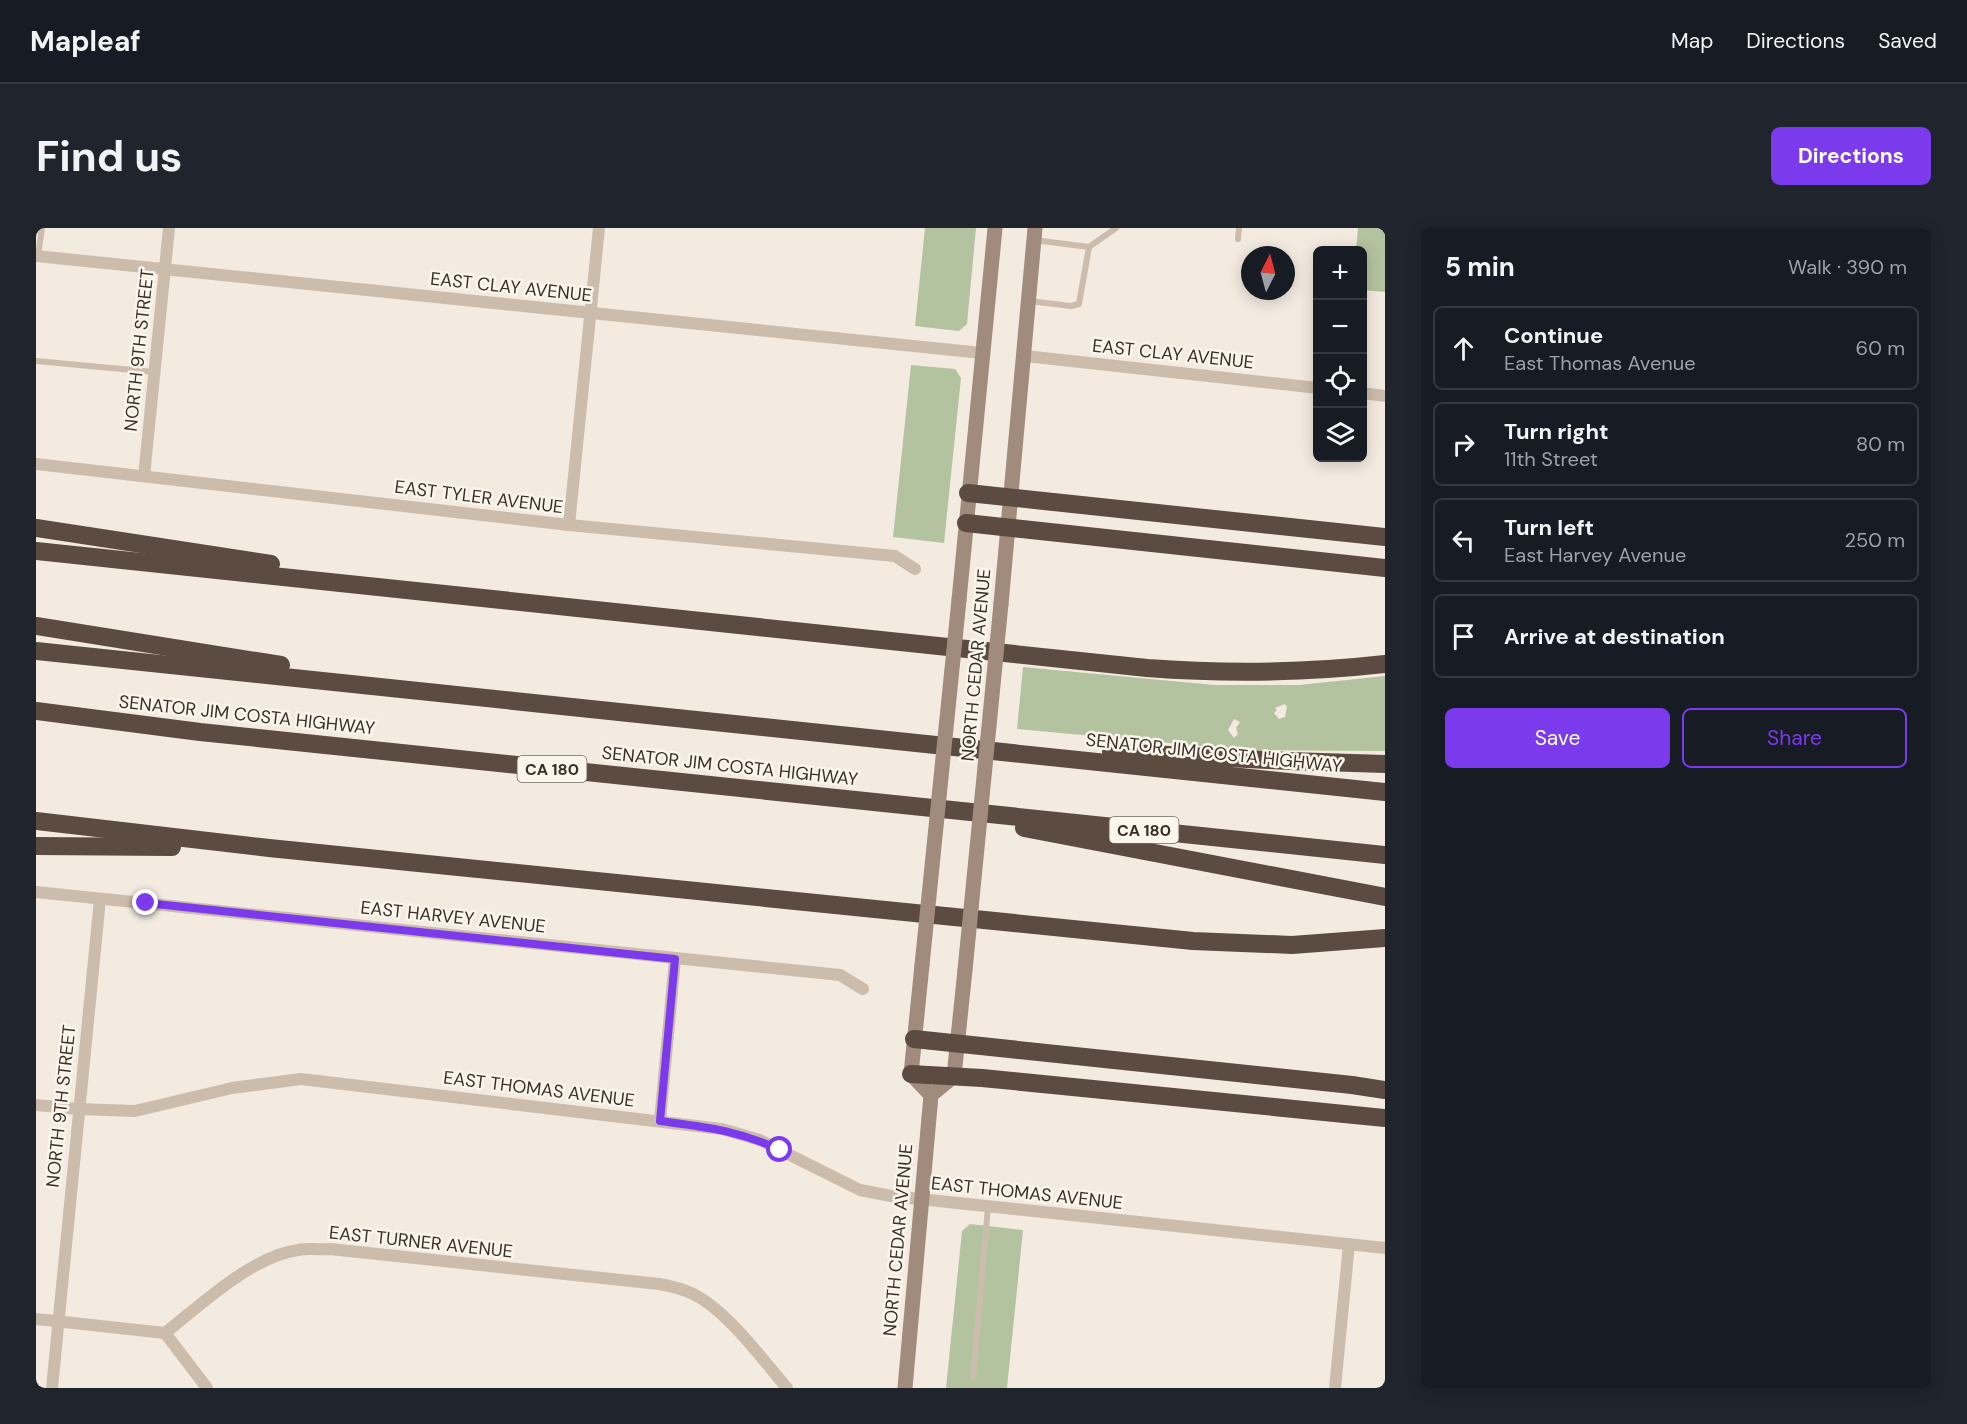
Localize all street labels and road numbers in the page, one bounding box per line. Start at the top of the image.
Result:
street label: NORTH 9TH STREET [119,267,159,433]
street label: EAST CLAY AVENUE [429,267,593,307]
street label: EAST CLAY AVENUE [1091,334,1255,374]
street label: EAST TYLER AVENUE [393,475,565,519]
street label: NORTH CEDAR AVENUE [956,568,996,762]
street label: SENATOR JIM COSTA HIGHWAY [118,690,377,740]
street label: SENATOR JIM COSTA HIGHWAY [1085,728,1344,778]
street label: SENATOR JIM COSTA HIGHWAY [601,741,860,791]
road number: CA 180 [518,756,586,782]
road number: CA 180 [1110,817,1178,843]
street label: EAST HARVEY AVENUE [359,895,547,939]
street label: NORTH 9TH STREET [41,1023,81,1189]
street label: EAST THOMAS AVENUE [442,1065,636,1113]
street label: NORTH CEDAR AVENUE [878,1143,918,1337]
street label: EAST THOMAS AVENUE [930,1171,1124,1215]
street label: EAST TURNER AVENUE [328,1220,514,1264]

